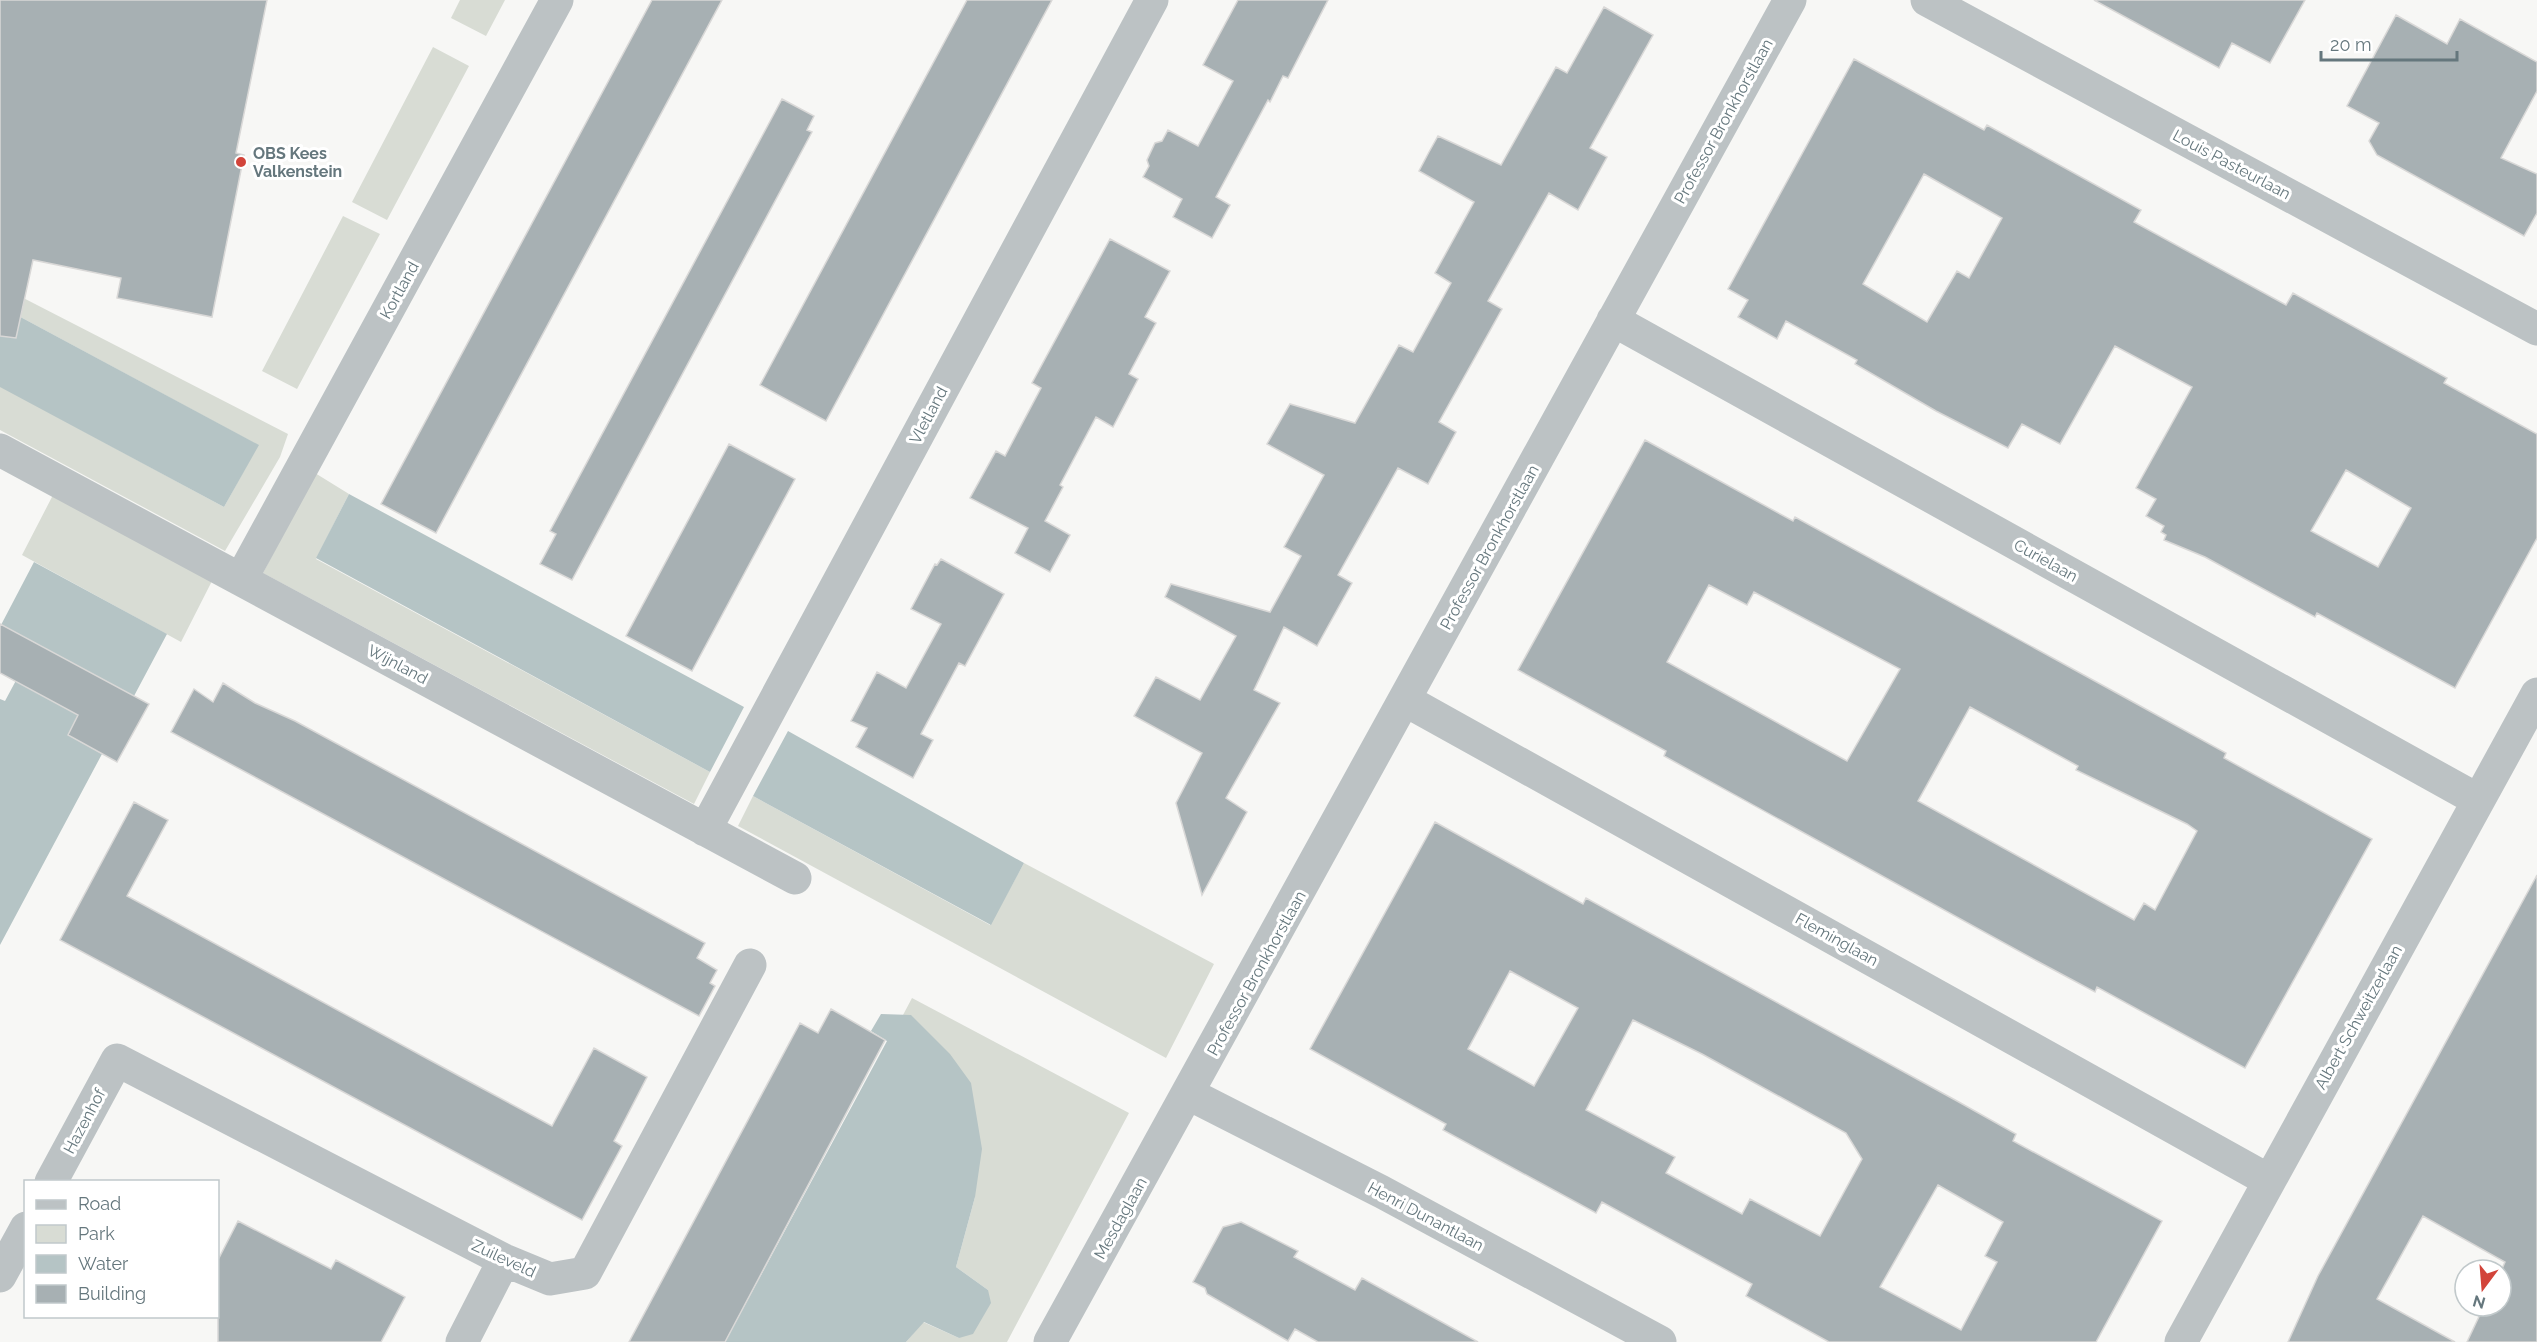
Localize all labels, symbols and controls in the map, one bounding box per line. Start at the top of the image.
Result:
scale bar [2321,24,2458,62]
text: 20 m [2330,34,2372,55]
street label: Professor Bronkhorstlaan [1670,36,1777,207]
street label: Louis Pasteurlaan [2170,125,2294,203]
place label: OBS Kees Valkenstein [253,144,342,181]
marker: OBS Kees Valkenstein [234,155,248,169]
street label: Kortland [376,258,423,322]
street label: Vletland [905,383,951,447]
street label: Professor Bronkhorstlaan [1436,462,1543,633]
street label: Curielaan [2010,535,2081,586]
street label: Wijnland [364,641,431,688]
street label: Professor Bronkhorstlaan [1203,888,1310,1059]
street label: Fleminglaan [1792,909,1881,970]
street label: Albert Schweitzerlaan [2311,942,2406,1093]
street label: Hazenhof [59,1085,110,1157]
street label: Mesdaglaan [1090,1174,1151,1263]
street label: Henri Dunantlaan [1365,1178,1487,1255]
legend [24,1180,219,1318]
text: Road [78,1193,121,1214]
text: Park [78,1223,115,1244]
street label: Zuileveld [469,1235,539,1282]
text: Water [78,1253,129,1274]
north arrow [2453,1258,2513,1318]
text: Building [78,1283,146,1304]
text: N [2471,1291,2487,1313]

